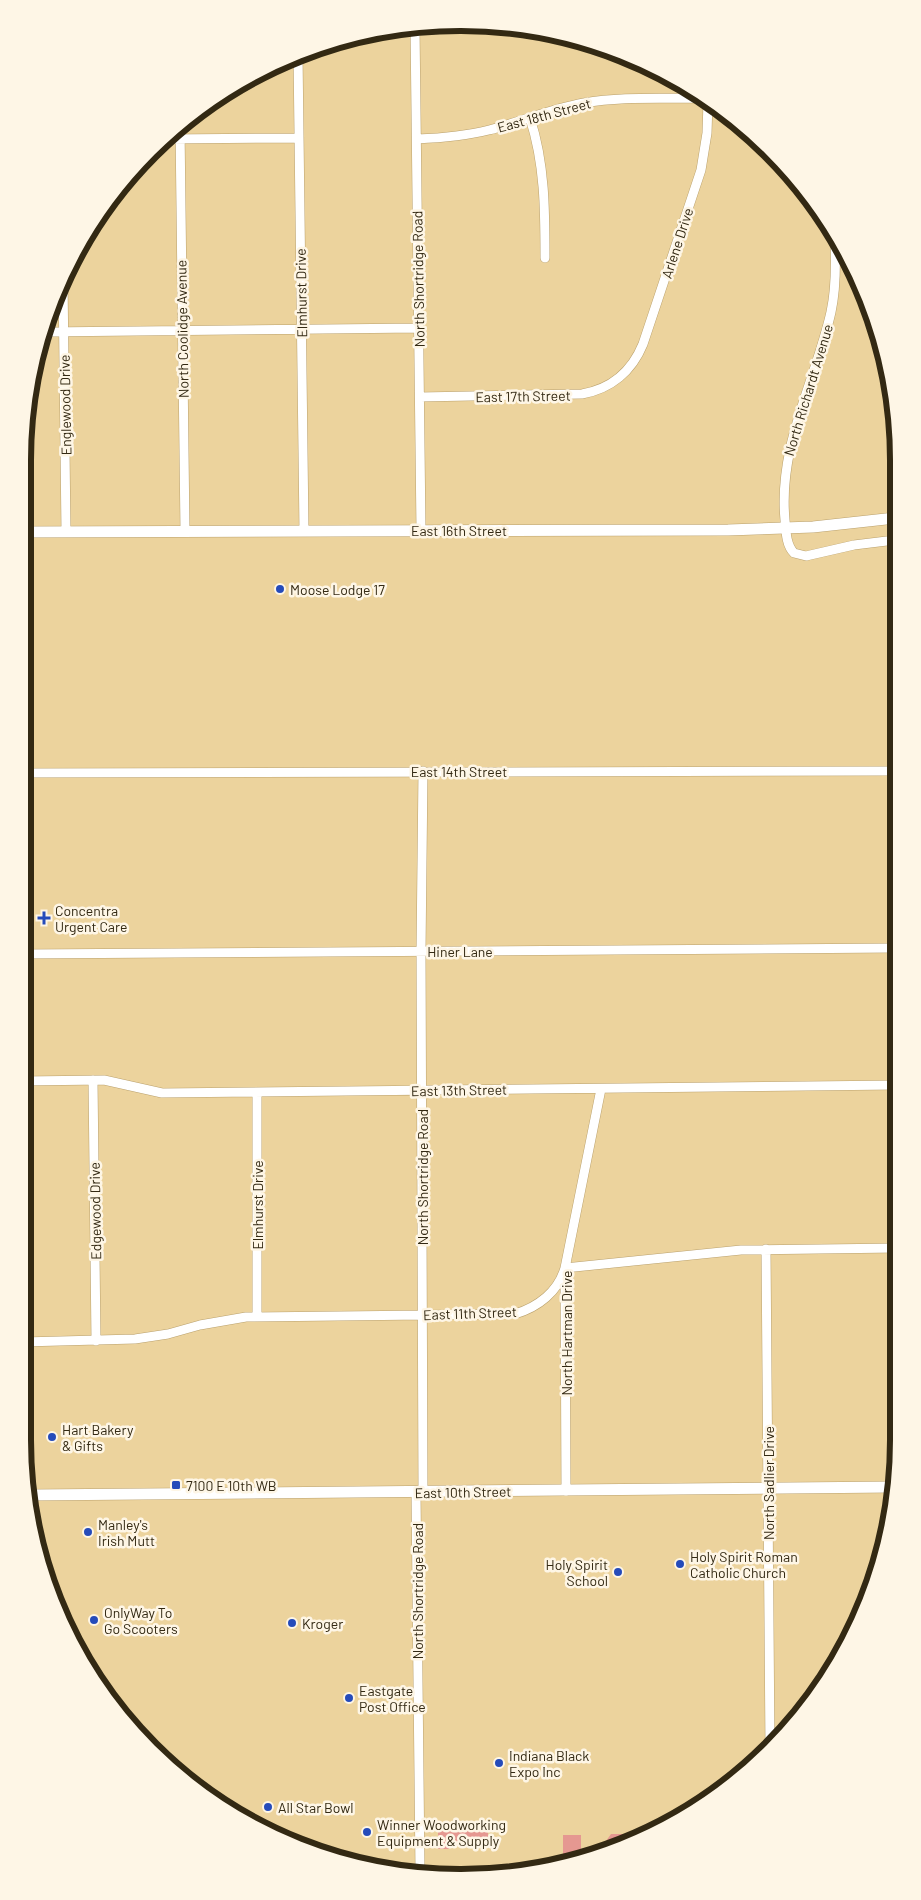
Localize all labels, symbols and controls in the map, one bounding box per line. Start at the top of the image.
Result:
street label: East 18th Street [495,94,593,136]
street label: Arlene Drive [658,206,696,280]
street label: North Shortridge Road [408,211,428,347]
street label: Elmhurst Drive [292,248,310,338]
street label: North Coolidge Avenue [172,260,192,398]
street label: North Richardt Avenue [780,322,836,458]
street label: Englewood Drive [56,354,74,456]
street label: East 17th Street [475,387,571,405]
street label: East 16th Street [411,522,507,539]
place label: Moose Lodge 17 [290,581,385,598]
marker: Moose Lodge 17 [274,583,286,595]
street label: East 14th Street [411,763,507,780]
place label: Concentra Urgent Care [55,902,127,935]
marker: Concentra Urgent Care [37,911,51,925]
street label: Hiner Lane [427,943,493,960]
street label: East 13th Street [411,1081,507,1099]
street label: North Shortridge Road [414,1109,431,1245]
street label: Elmhurst Drive [249,1160,266,1250]
street label: Edgewood Drive [86,1162,104,1260]
street label: North Hartman Drive [558,1271,575,1395]
street label: East 11th Street [423,1303,517,1323]
place label: Hart Bakery & Gifts [62,1421,134,1454]
street label: North Sadlier Drive [760,1426,777,1540]
marker: Hart Bakery & Gifts [46,1431,58,1443]
place label: 7100 E 10th WB [186,1477,277,1494]
marker: 7100 E 10th WB [170,1479,182,1491]
street label: East 10th Street [414,1483,512,1501]
place label: Manley's Irish Mutt [98,1516,155,1549]
street label: North Shortridge Road [409,1523,426,1659]
marker: Manley's Irish Mutt [82,1526,94,1538]
place label: Holy Spirit Roman Catholic Church [690,1548,798,1581]
place label: Holy Spirit School [546,1556,608,1589]
marker: Holy Spirit Roman Catholic Church [674,1558,686,1570]
marker: Holy Spirit School [612,1566,624,1578]
place label: OnlyWay To Go Scooters [104,1604,178,1637]
marker: OnlyWay To Go Scooters [88,1614,100,1626]
place label: Kroger [302,1615,343,1632]
marker: Kroger [286,1617,298,1629]
place label: Eastgate Post Office [359,1682,426,1715]
marker: Eastgate Post Office [343,1692,355,1704]
place label: Indiana Black Expo Inc [509,1747,589,1780]
marker: Indiana Black Expo Inc [493,1757,505,1769]
place label: All Star Bowl [278,1799,354,1816]
marker: All Star Bowl [262,1801,274,1813]
place label: Winner Woodworking Equipment & Supply [377,1816,506,1849]
marker: Winner Woodworking Equipment & Supply [361,1826,373,1838]

